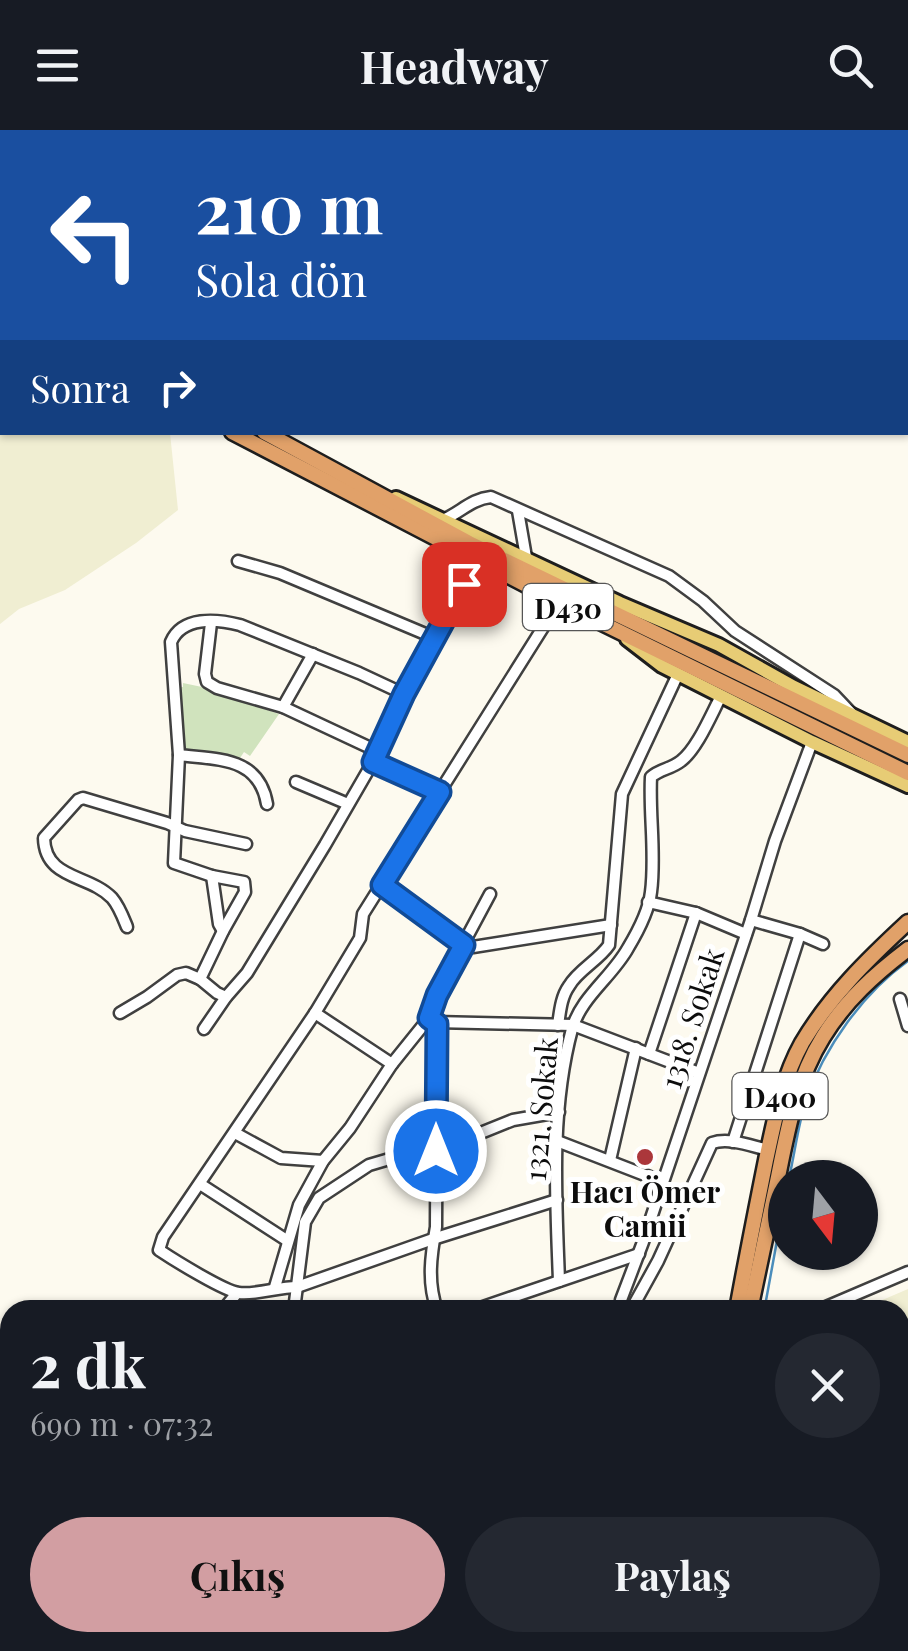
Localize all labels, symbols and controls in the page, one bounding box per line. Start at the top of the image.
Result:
text: Headway [359,35,549,95]
icon: menu [30,38,85,93]
icon: search [823,38,878,93]
text: 210 m [195,158,383,252]
icon: left [30,170,160,300]
text: Sola dön [195,248,367,308]
icon: right [150,360,205,415]
text: Sonra [30,362,130,413]
pin [422,542,507,627]
icon: arrive [437,557,492,612]
road number: D430 [523,584,613,630]
street label: 1318. Sokak [649,942,733,1094]
street label: 1321. Sokak [514,1035,566,1183]
road number: D400 [732,1073,828,1119]
position arrow [384,1099,488,1203]
marker: Hacı Ömer Camii [634,1146,656,1168]
north arrow [768,1160,878,1270]
map controls [768,1160,878,1270]
place label: Hacı Ömer Camii [570,1171,720,1245]
text: 2 dk [30,1323,146,1403]
button: close [775,1333,880,1438]
text: 690 m · 07:32 [30,1401,213,1444]
button: Çıkış [30,1517,445,1632]
button: Paylaş [465,1517,880,1632]

